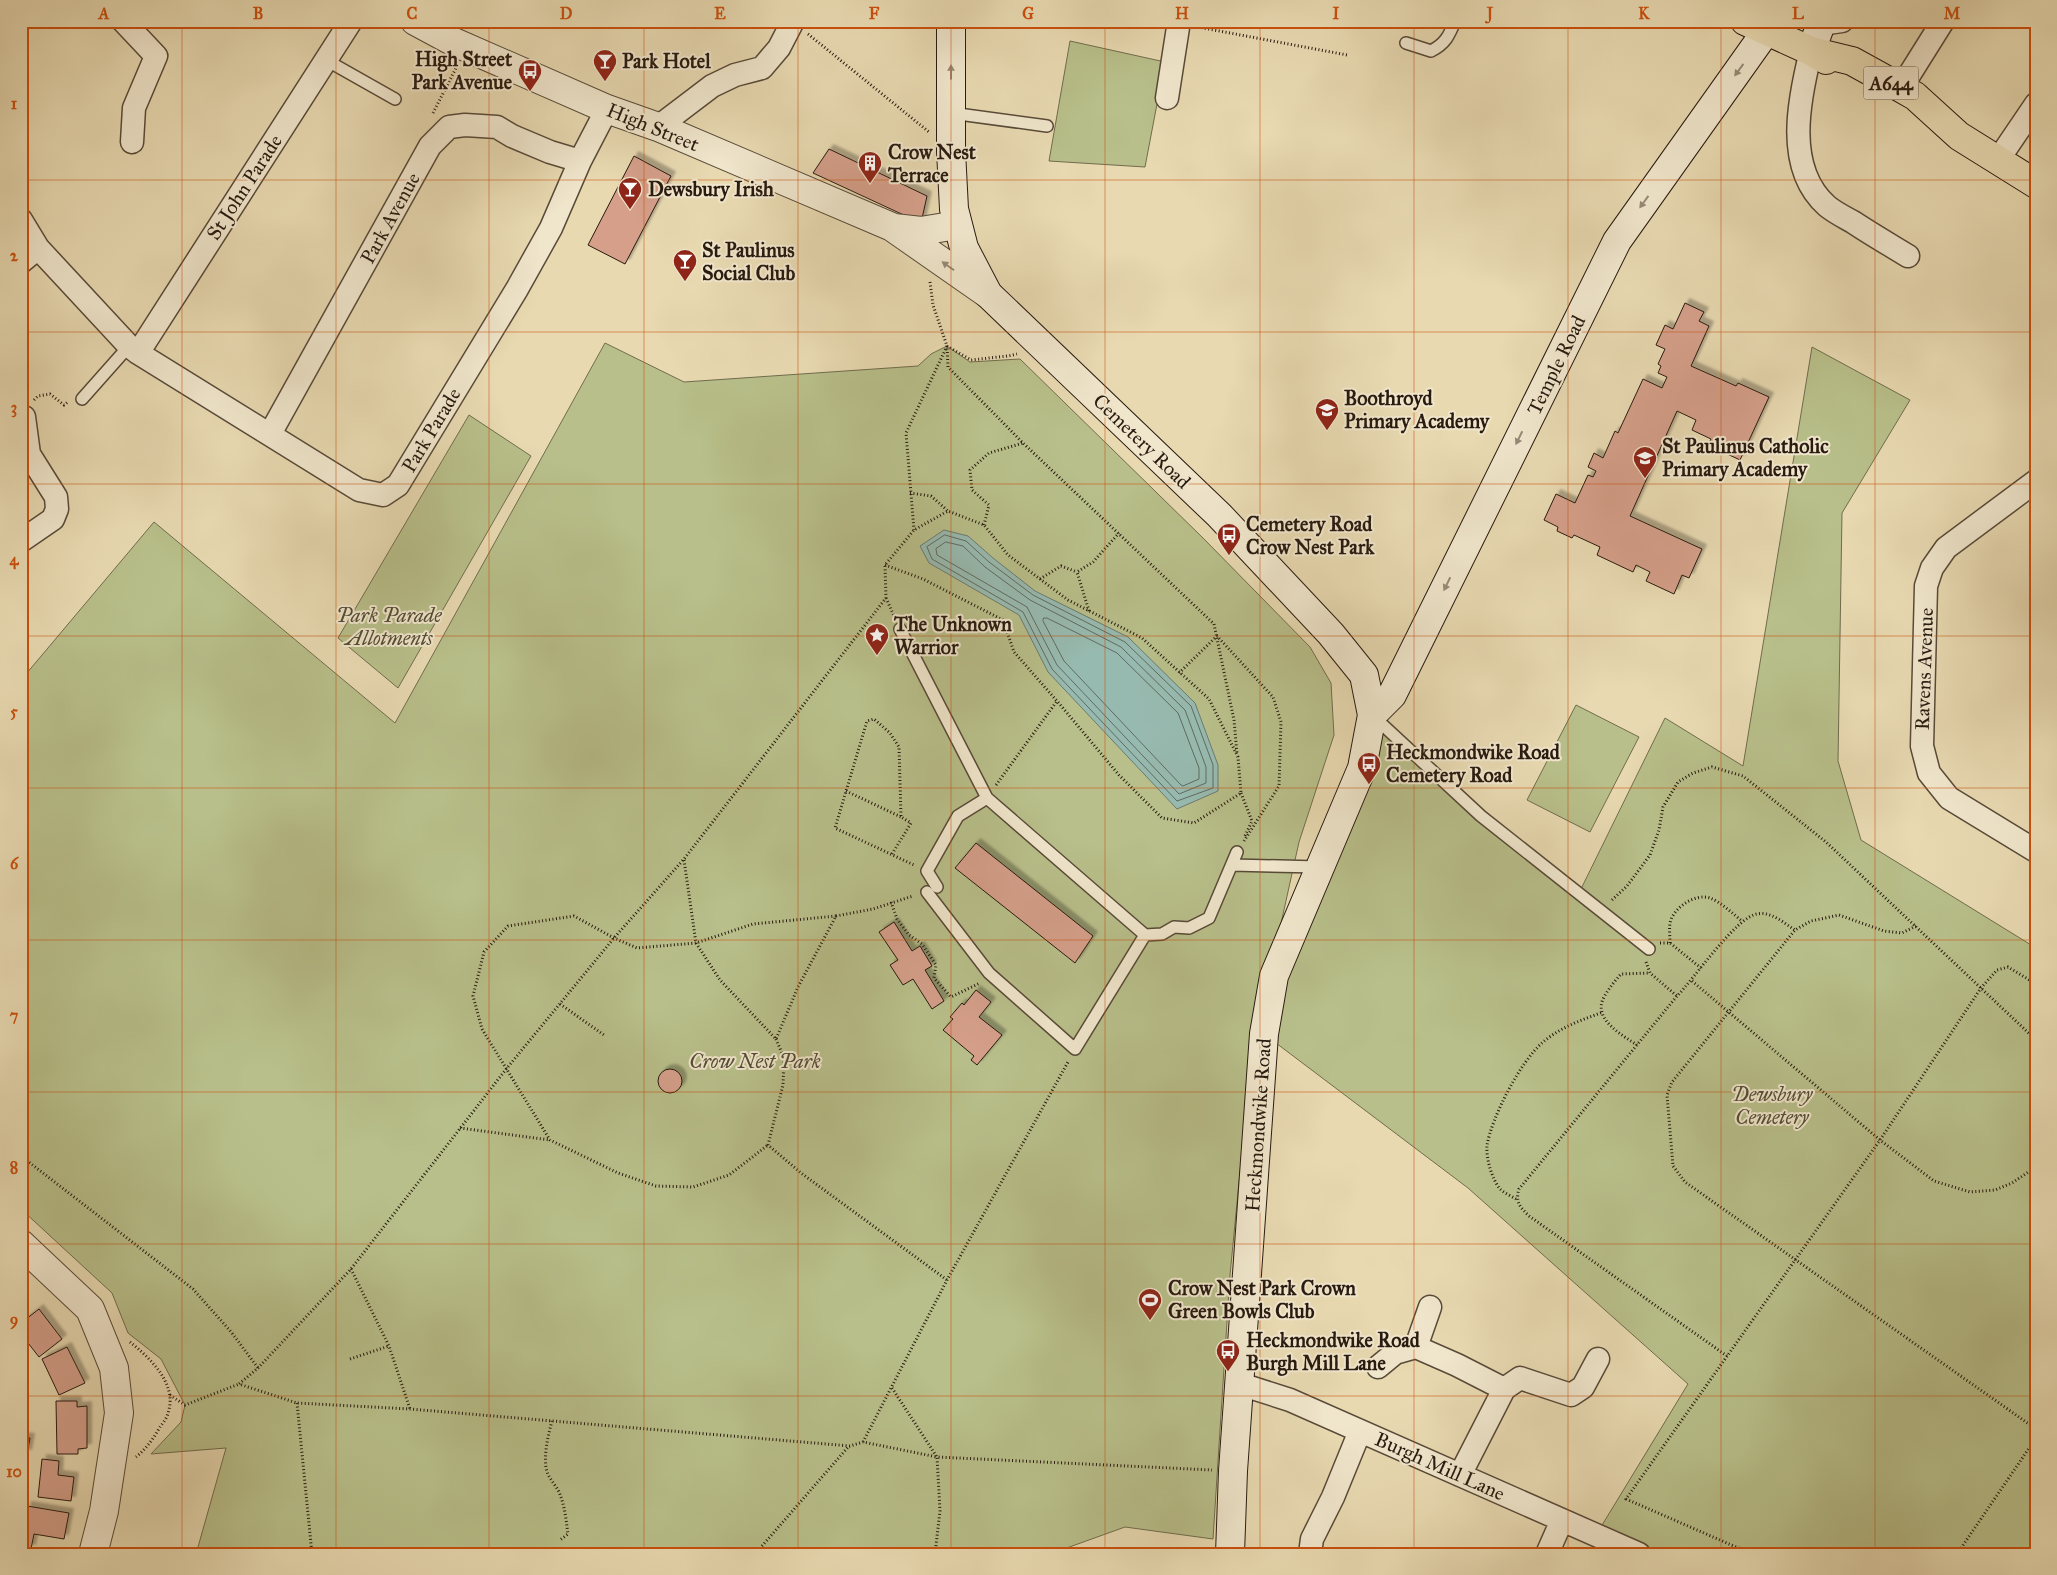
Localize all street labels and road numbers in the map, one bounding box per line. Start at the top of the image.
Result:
road number: A644 [1864,66,1918,100]
street label: High Street [603,98,703,157]
street label: St John Parade [201,130,288,245]
street label: Park Avenue [355,168,425,268]
street label: Temple Road [1522,311,1590,419]
street label: Park Parade [396,383,466,477]
street label: Cemetery Road [1088,389,1196,493]
street label: Ravens Avenue [1910,607,1938,731]
street label: Heckmondwike Road [1240,1037,1276,1213]
street label: Burgh Mill Lane [1371,1427,1509,1506]

